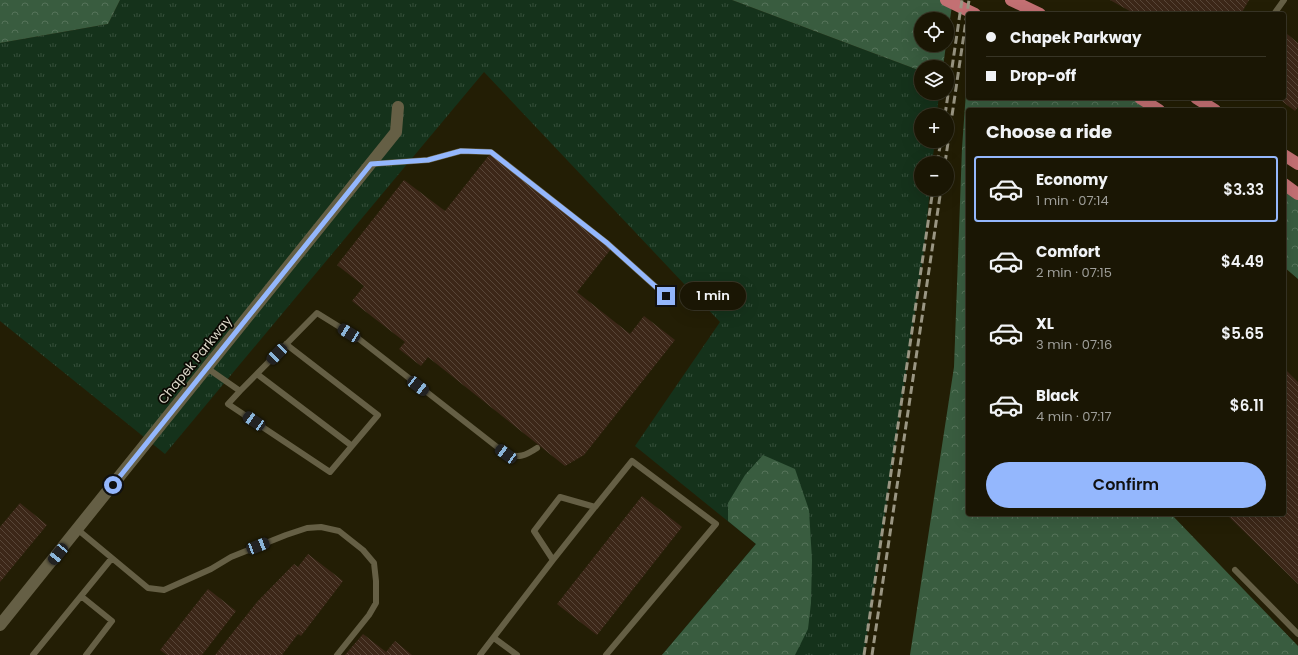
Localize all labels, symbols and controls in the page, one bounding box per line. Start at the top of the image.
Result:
map controls [914,12,954,196]
button: locate [914,12,954,52]
text: Chapek Parkway [1010,27,1142,48]
button: layers [914,60,954,100]
text: Drop-off [1010,65,1076,86]
button: + [914,108,954,148]
text: Choose a ride [986,119,1112,144]
button: − [914,156,954,196]
text: Economy [1036,169,1108,190]
icon: car [988,171,1024,207]
text: $3.33 [1223,179,1264,200]
text: 1 min · 07:14 [1036,191,1109,210]
text: Comfort [1036,241,1100,262]
icon: car [988,243,1024,279]
text: $4.49 [1221,251,1264,272]
text: 2 min · 07:15 [1036,263,1112,282]
callout: 1 min [680,282,746,310]
text: 1 min [696,286,730,305]
route end [657,287,675,305]
street label: Chapek Parkway [153,311,237,408]
text: XL [1036,313,1054,334]
icon: car [988,315,1024,351]
car [336,322,362,344]
text: $5.65 [1221,323,1264,344]
text: 3 min · 07:16 [1036,335,1112,354]
car [264,341,290,367]
car [405,374,431,398]
text: Black [1036,385,1079,406]
icon: car [988,387,1024,423]
text: $6.11 [1230,395,1264,416]
text: 4 min · 07:17 [1036,407,1112,426]
car [241,409,267,433]
car [493,442,519,466]
button: Confirm [986,462,1266,508]
route start [104,476,122,494]
car [245,536,271,556]
car [46,541,70,567]

